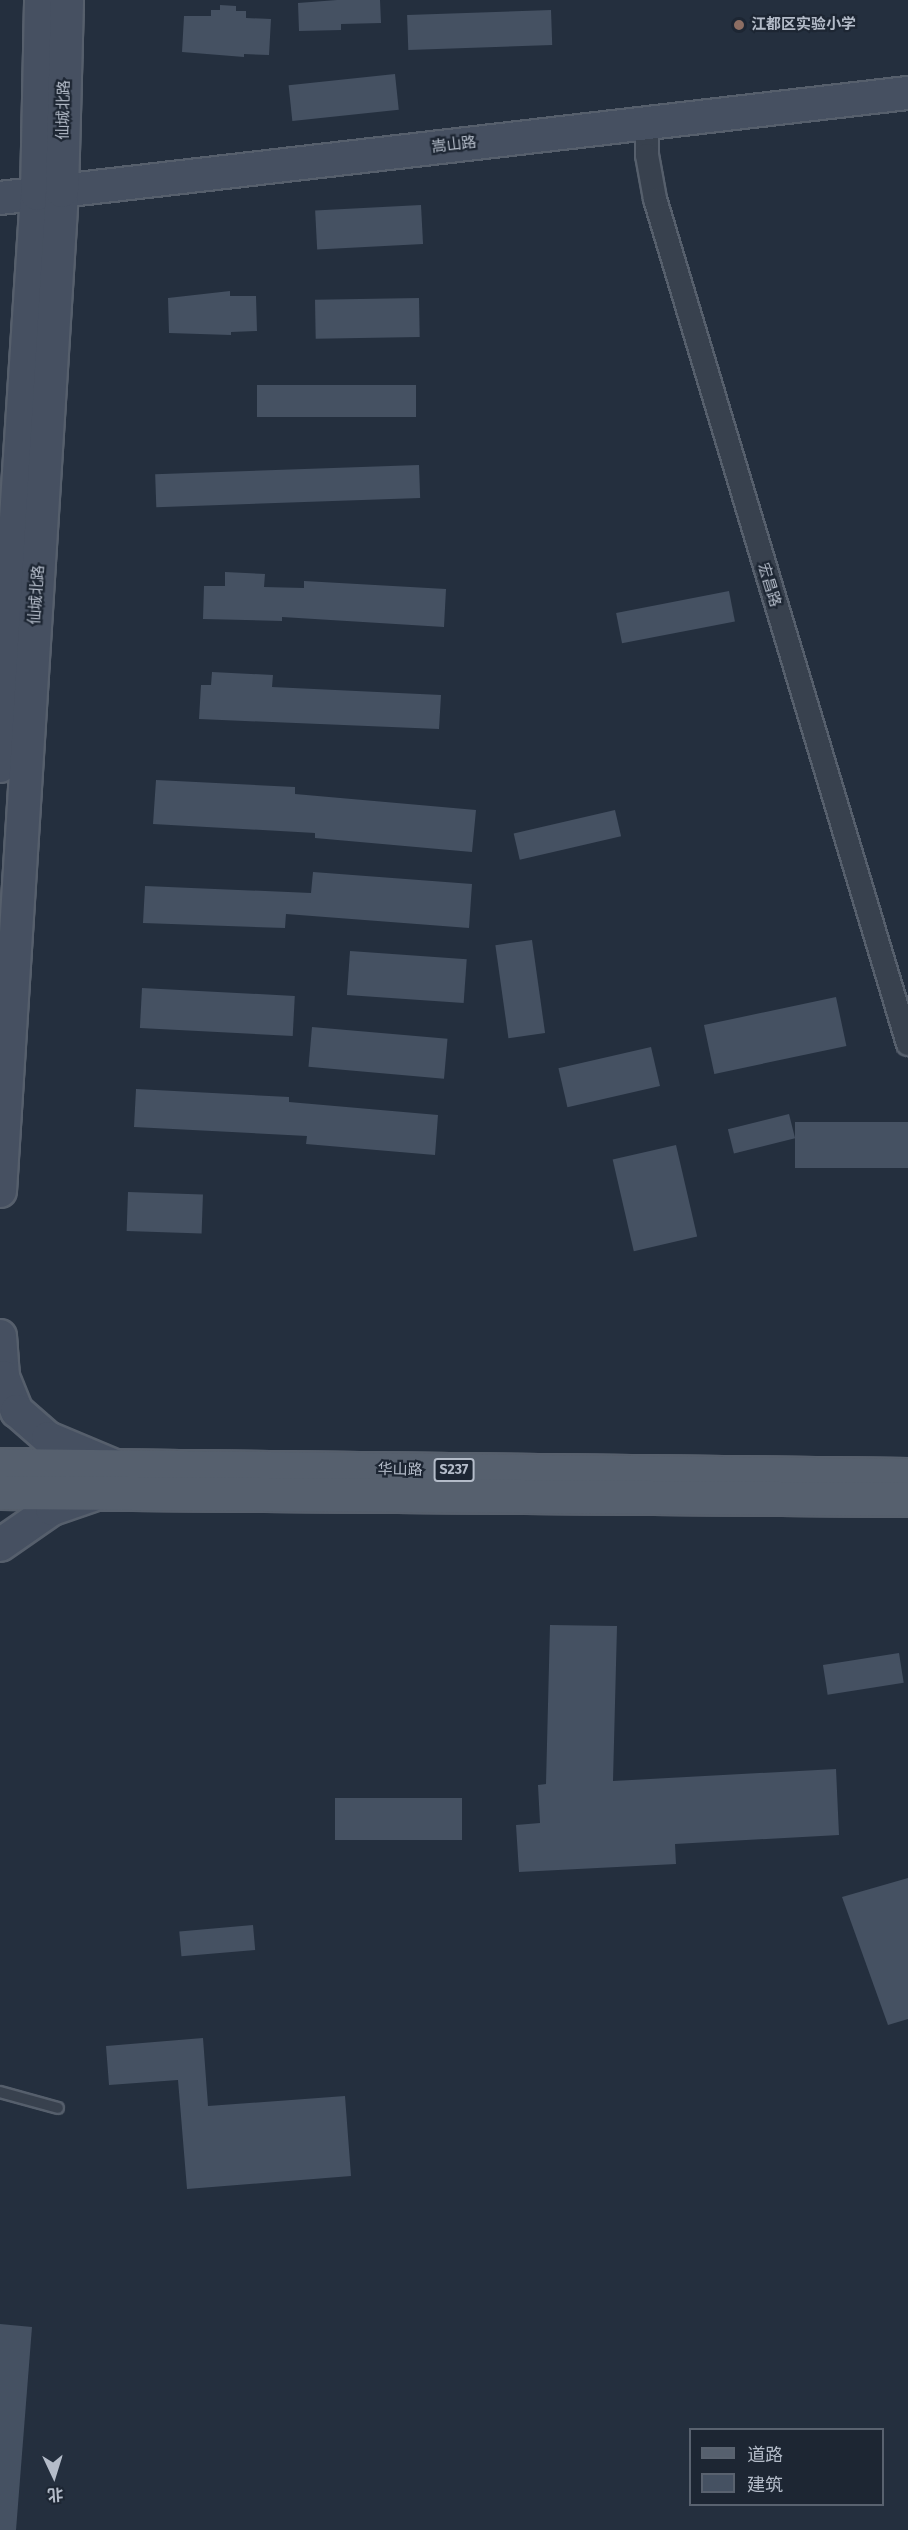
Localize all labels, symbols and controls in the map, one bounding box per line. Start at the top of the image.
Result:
place label: 江都区实验小学 [751,16,856,34]
marker: 江都区实验小学 [732,18,746,32]
street label: 仙城北路 [54,80,74,140]
street label: 嵩山路 [431,133,477,157]
street label: 宏昌路 [754,561,784,609]
street label: 仙城北路 [26,564,48,626]
road number: S237 [433,1459,475,1481]
street label: 华山路 [377,1461,423,1479]
legend [689,2428,884,2506]
text: 道路 [747,2444,783,2466]
north arrow [24,2446,84,2506]
text: 建筑 [747,2474,783,2496]
text: 北 [47,2484,64,2504]

